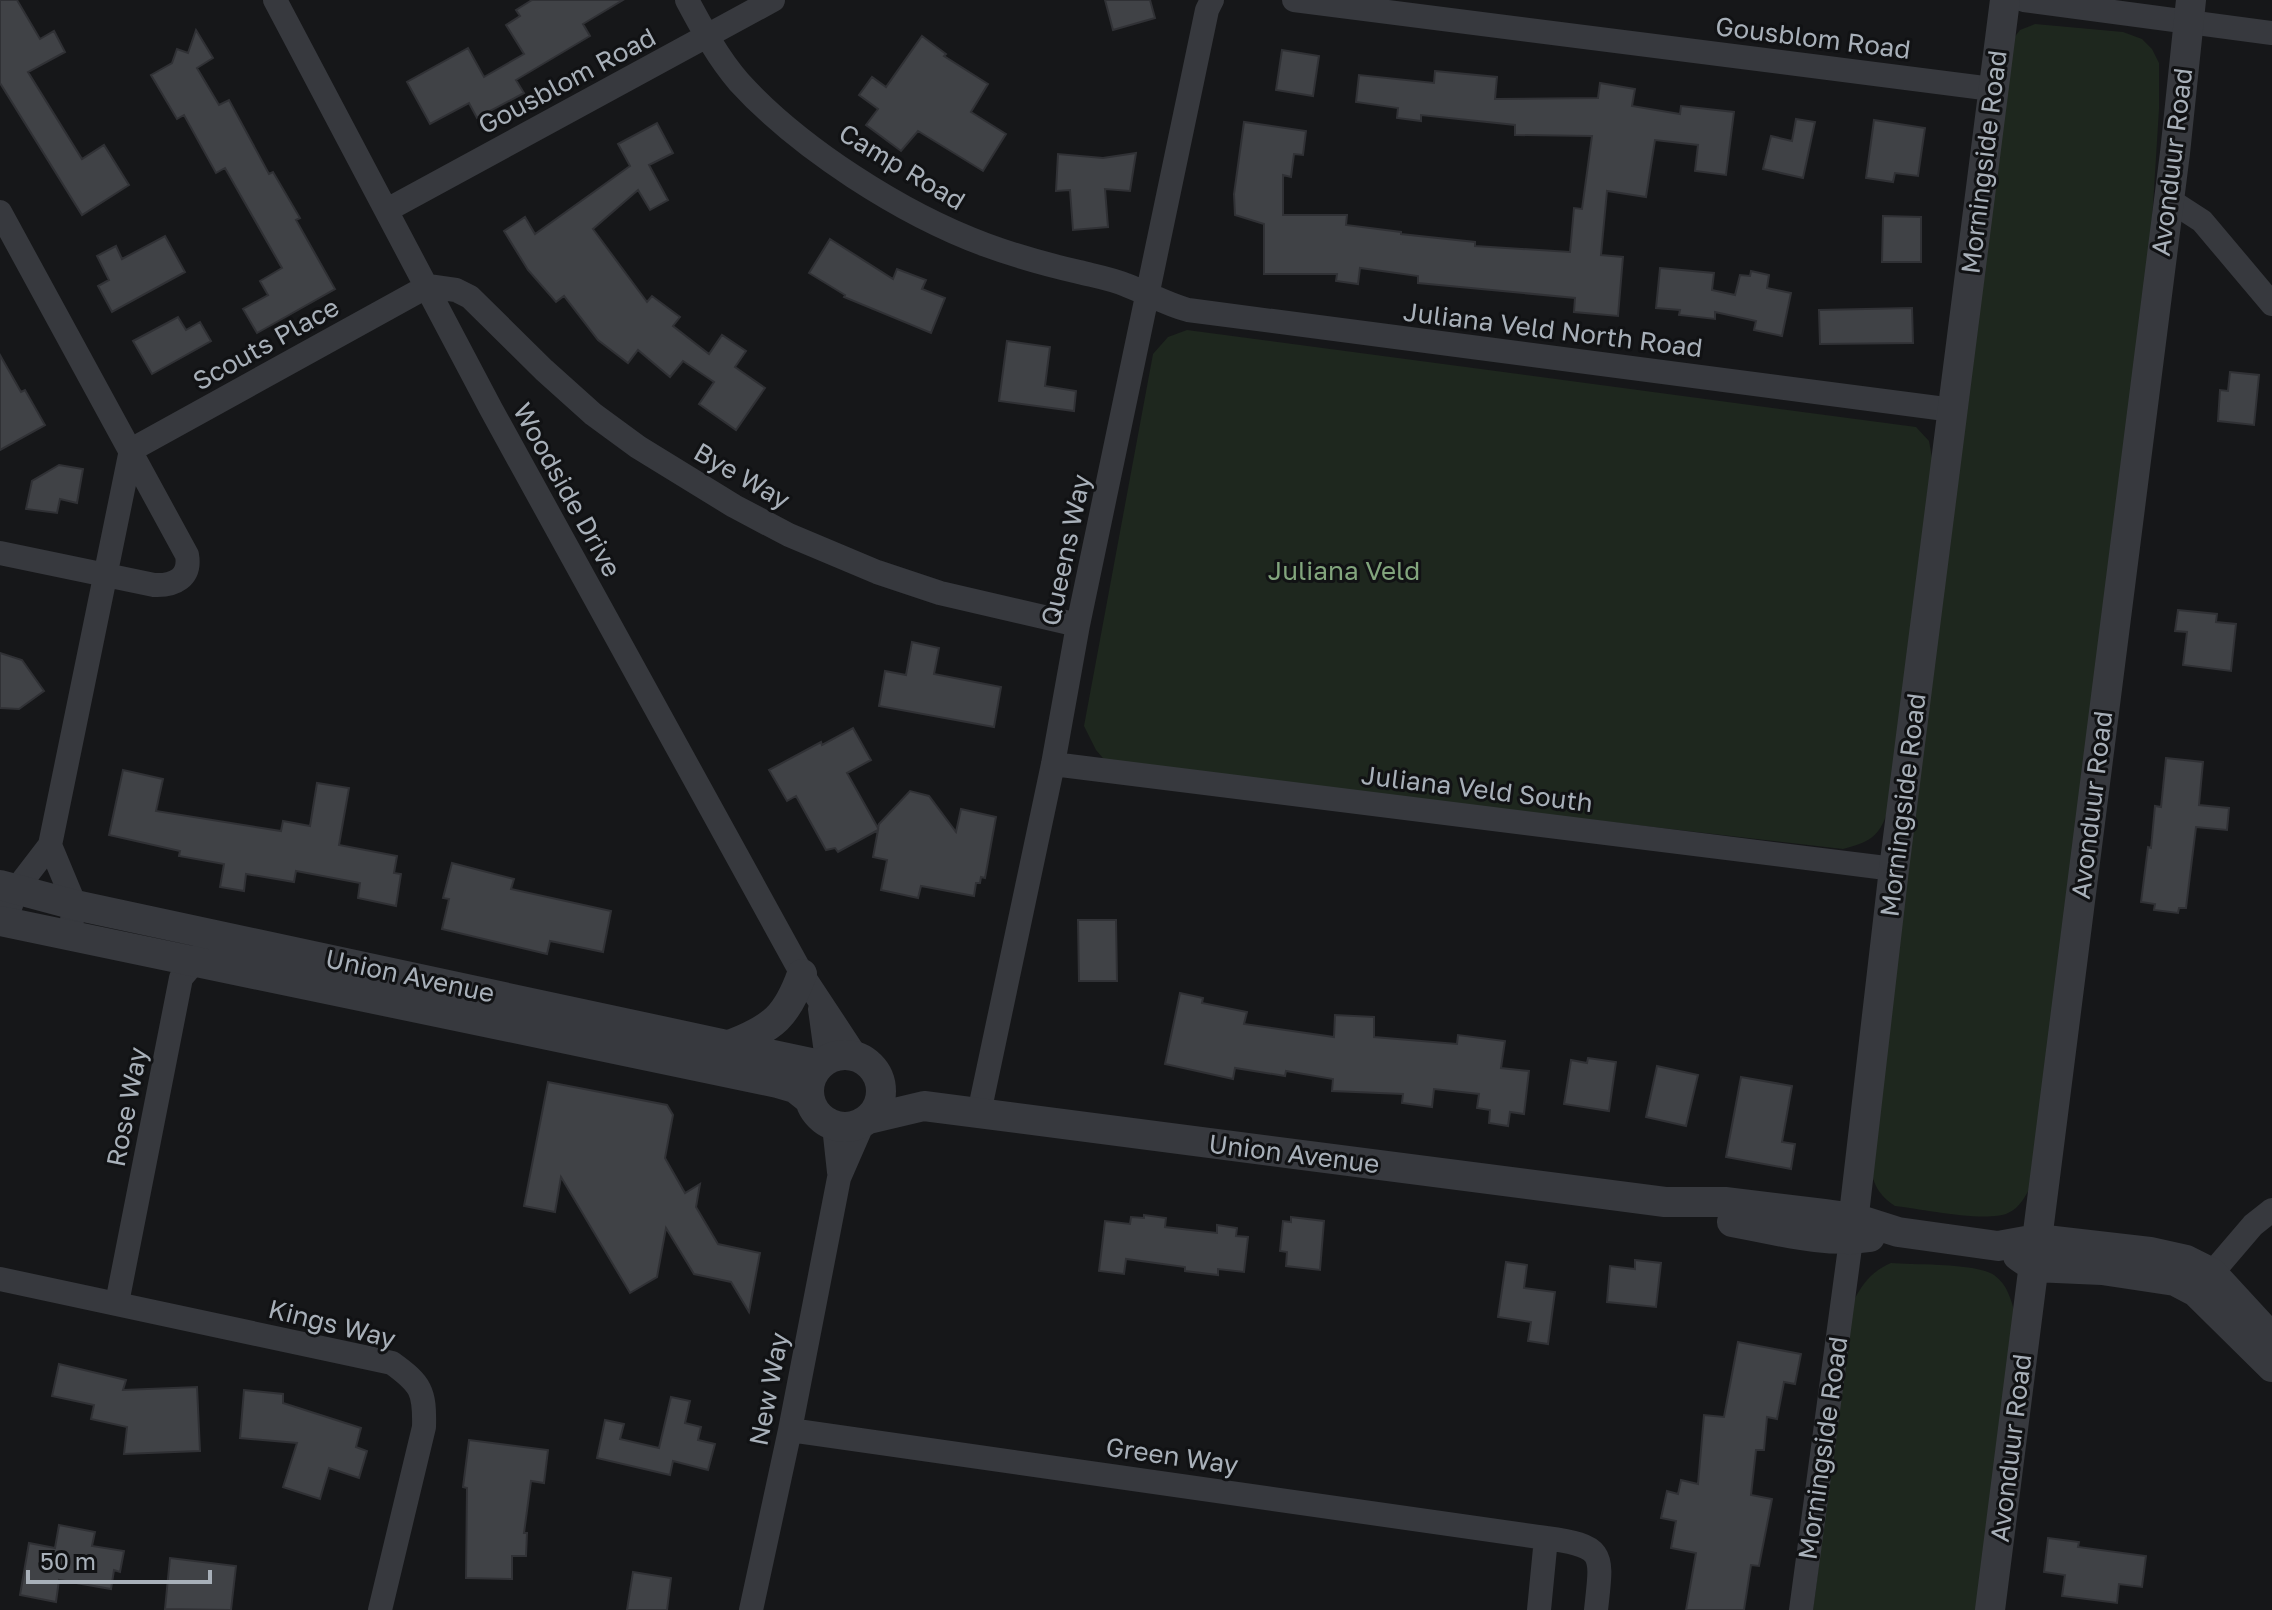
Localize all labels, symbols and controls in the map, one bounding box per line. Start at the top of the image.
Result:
street label: Gousblom Road [1714,10,1912,65]
street label: Gousblom Road [473,21,661,140]
street label: Morningside Road [1954,48,2013,276]
street label: Avonduur Road [2145,66,2198,258]
street label: Camp Road [834,117,971,216]
street label: Scouts Place [187,291,344,396]
street label: Juliana Veld North Road [1402,296,1705,363]
street label: Woodside Drive [507,397,628,582]
street label: Bye Way [689,436,796,516]
street label: Queens Way [1034,471,1097,628]
park label: Juliana Veld [1268,555,1420,586]
street label: Morningside Road [1873,691,1932,919]
street label: Avonduur Road [2065,709,2118,901]
street label: Juliana Veld South [1359,759,1595,818]
street label: Union Avenue [323,942,497,1009]
street label: Rose Way [100,1044,153,1169]
street label: Union Avenue [1207,1128,1381,1179]
street label: Kings Way [265,1293,399,1354]
street label: New Way [742,1329,795,1448]
street label: Morningside Road [1791,1334,1854,1562]
street label: Avonduur Road [1984,1352,2037,1544]
street label: Green Way [1104,1431,1241,1480]
scale bar [28,1534,210,1584]
text: 50 m [40,1546,96,1575]

